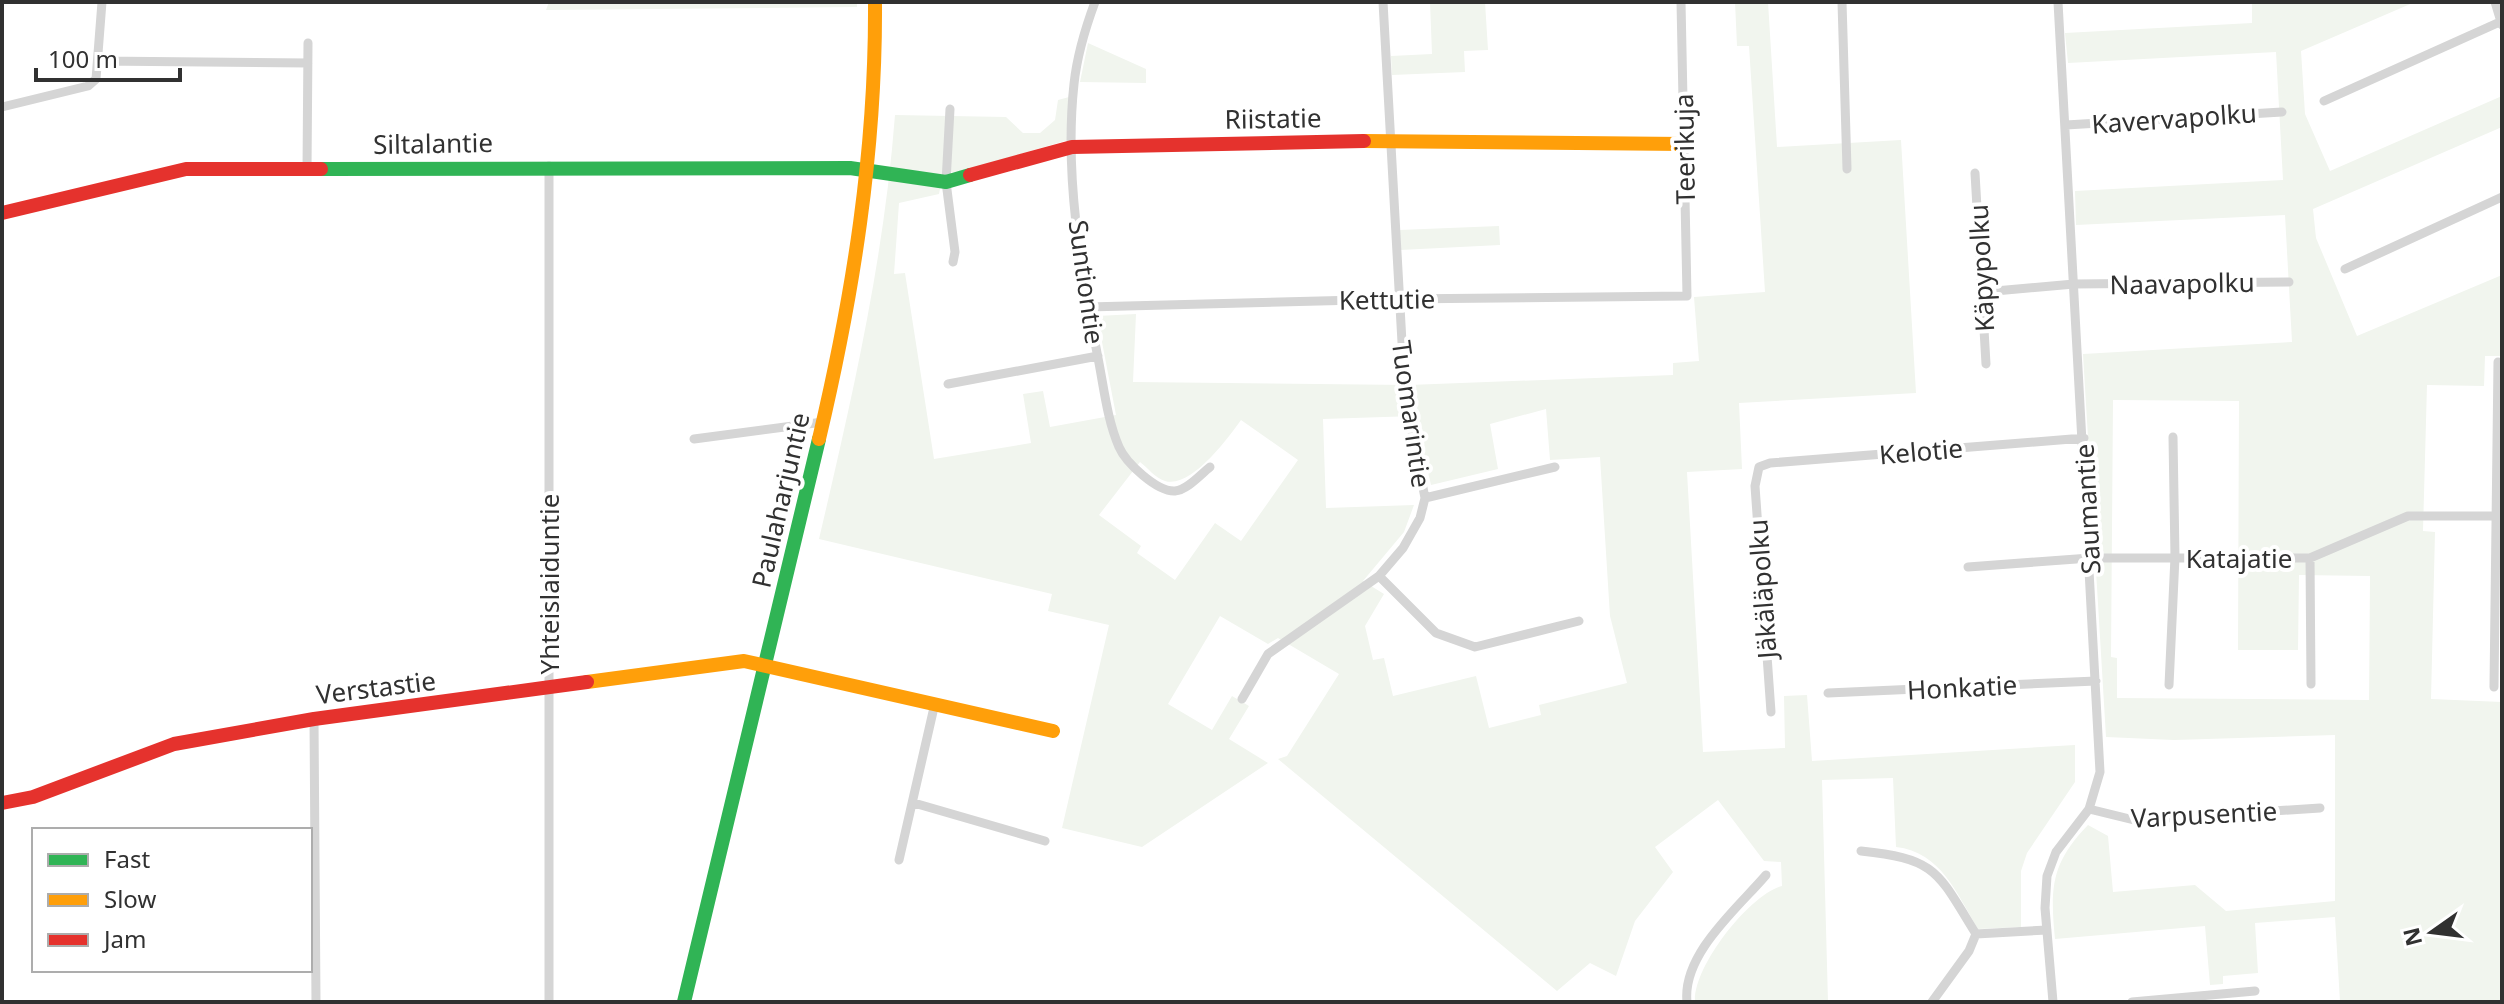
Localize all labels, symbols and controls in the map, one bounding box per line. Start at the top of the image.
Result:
scale bar [36,32,180,82]
text: 100 m [48,42,118,75]
street label: Teerikuja [1665,93,1703,205]
street label: Kavervapolku [2090,94,2258,142]
street label: Riistatie [1224,99,1322,137]
street label: Siltalantie [373,124,493,162]
street label: Käpypolku [1960,203,2002,333]
street label: Suntiontie [1060,218,1114,346]
street label: Naavapolku [2109,264,2255,302]
street label: Kettutie [1339,280,1435,318]
street label: Tuomarintie [1384,338,1440,490]
street label: Paulaharjuntie [742,409,818,591]
street label: Kelotie [1878,429,1964,473]
street label: Saumantie [2066,443,2108,575]
street label: Yhteislaiduntie [531,494,567,674]
street label: Jäkäläpolku [1739,518,1785,663]
street label: Katajatie [2186,540,2292,576]
street label: Verstastie [314,662,438,712]
street label: Honkatie [1906,666,2018,708]
street label: Varpusentie [2130,792,2278,836]
legend [32,828,312,972]
text: Fast [104,842,150,875]
text: Slow [104,882,156,915]
north arrow [2392,892,2472,972]
text: Jam [102,922,146,955]
text: N [2395,925,2428,949]

